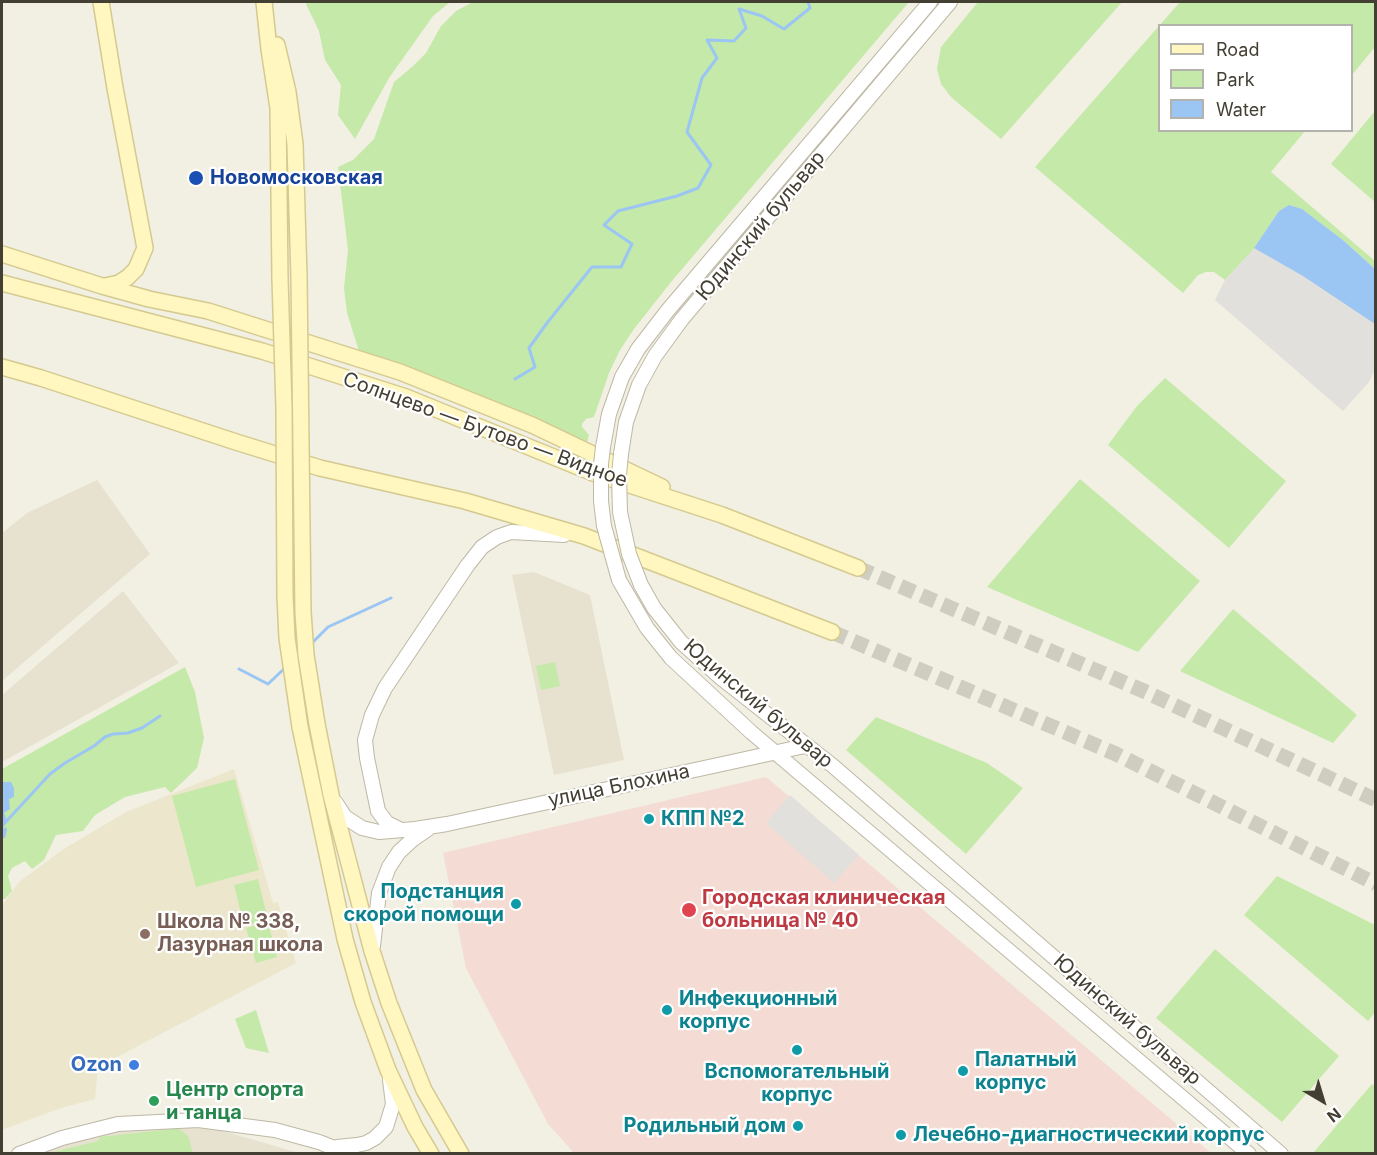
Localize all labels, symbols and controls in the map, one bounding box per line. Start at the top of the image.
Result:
legend [1158,24,1353,132]
text: Road [1216,39,1259,60]
text: Park [1216,69,1255,90]
text: Water [1216,99,1266,120]
street label: Юдинский бульвар [691,146,831,306]
place label: Новомосковская [210,166,383,190]
marker: Новомосковская [187,169,205,187]
street label: Солнцево — Бутово — Видное [339,367,631,493]
street label: Юдинский бульвар [678,634,838,774]
street label: улица Блохина [546,759,692,813]
place label: КПП №2 [661,807,745,831]
marker: КПП №2 [642,812,656,826]
place label: Подстанция скорой помощи [343,880,504,927]
place label: Городская клиническая больница № 40 [702,886,946,933]
marker: Подстанция скорой помощи [509,897,523,911]
marker: Городская клиническая больница № 40 [680,901,698,919]
place label: Школа № 338, Лазурная школа [157,910,323,957]
marker: Школа № 338, Лазурная школа [138,927,152,941]
street label: Юдинский бульвар [1048,949,1206,1091]
place label: Инфекционный корпус [679,987,837,1034]
marker: Инфекционный корпус [660,1003,674,1017]
marker: Вспомогательный корпус [790,1043,804,1057]
place label: Палатный корпус [975,1048,1077,1095]
place label: Ozon [71,1053,122,1077]
marker: Ozon [127,1058,141,1072]
place label: Вспомогательный корпус [705,1060,889,1107]
marker: Палатный корпус [956,1064,970,1078]
north arrow [1293,1071,1353,1131]
place label: Центр спорта и танца [166,1078,304,1125]
marker: Центр спорта и танца [147,1094,161,1108]
text: N [1323,1104,1345,1127]
place label: Родильный дом [624,1114,786,1138]
marker: Родильный дом [791,1119,805,1133]
place label: Лечебно-диагностический корпус [913,1123,1265,1147]
marker: Лечебно-диагностический корпус [894,1128,908,1142]

